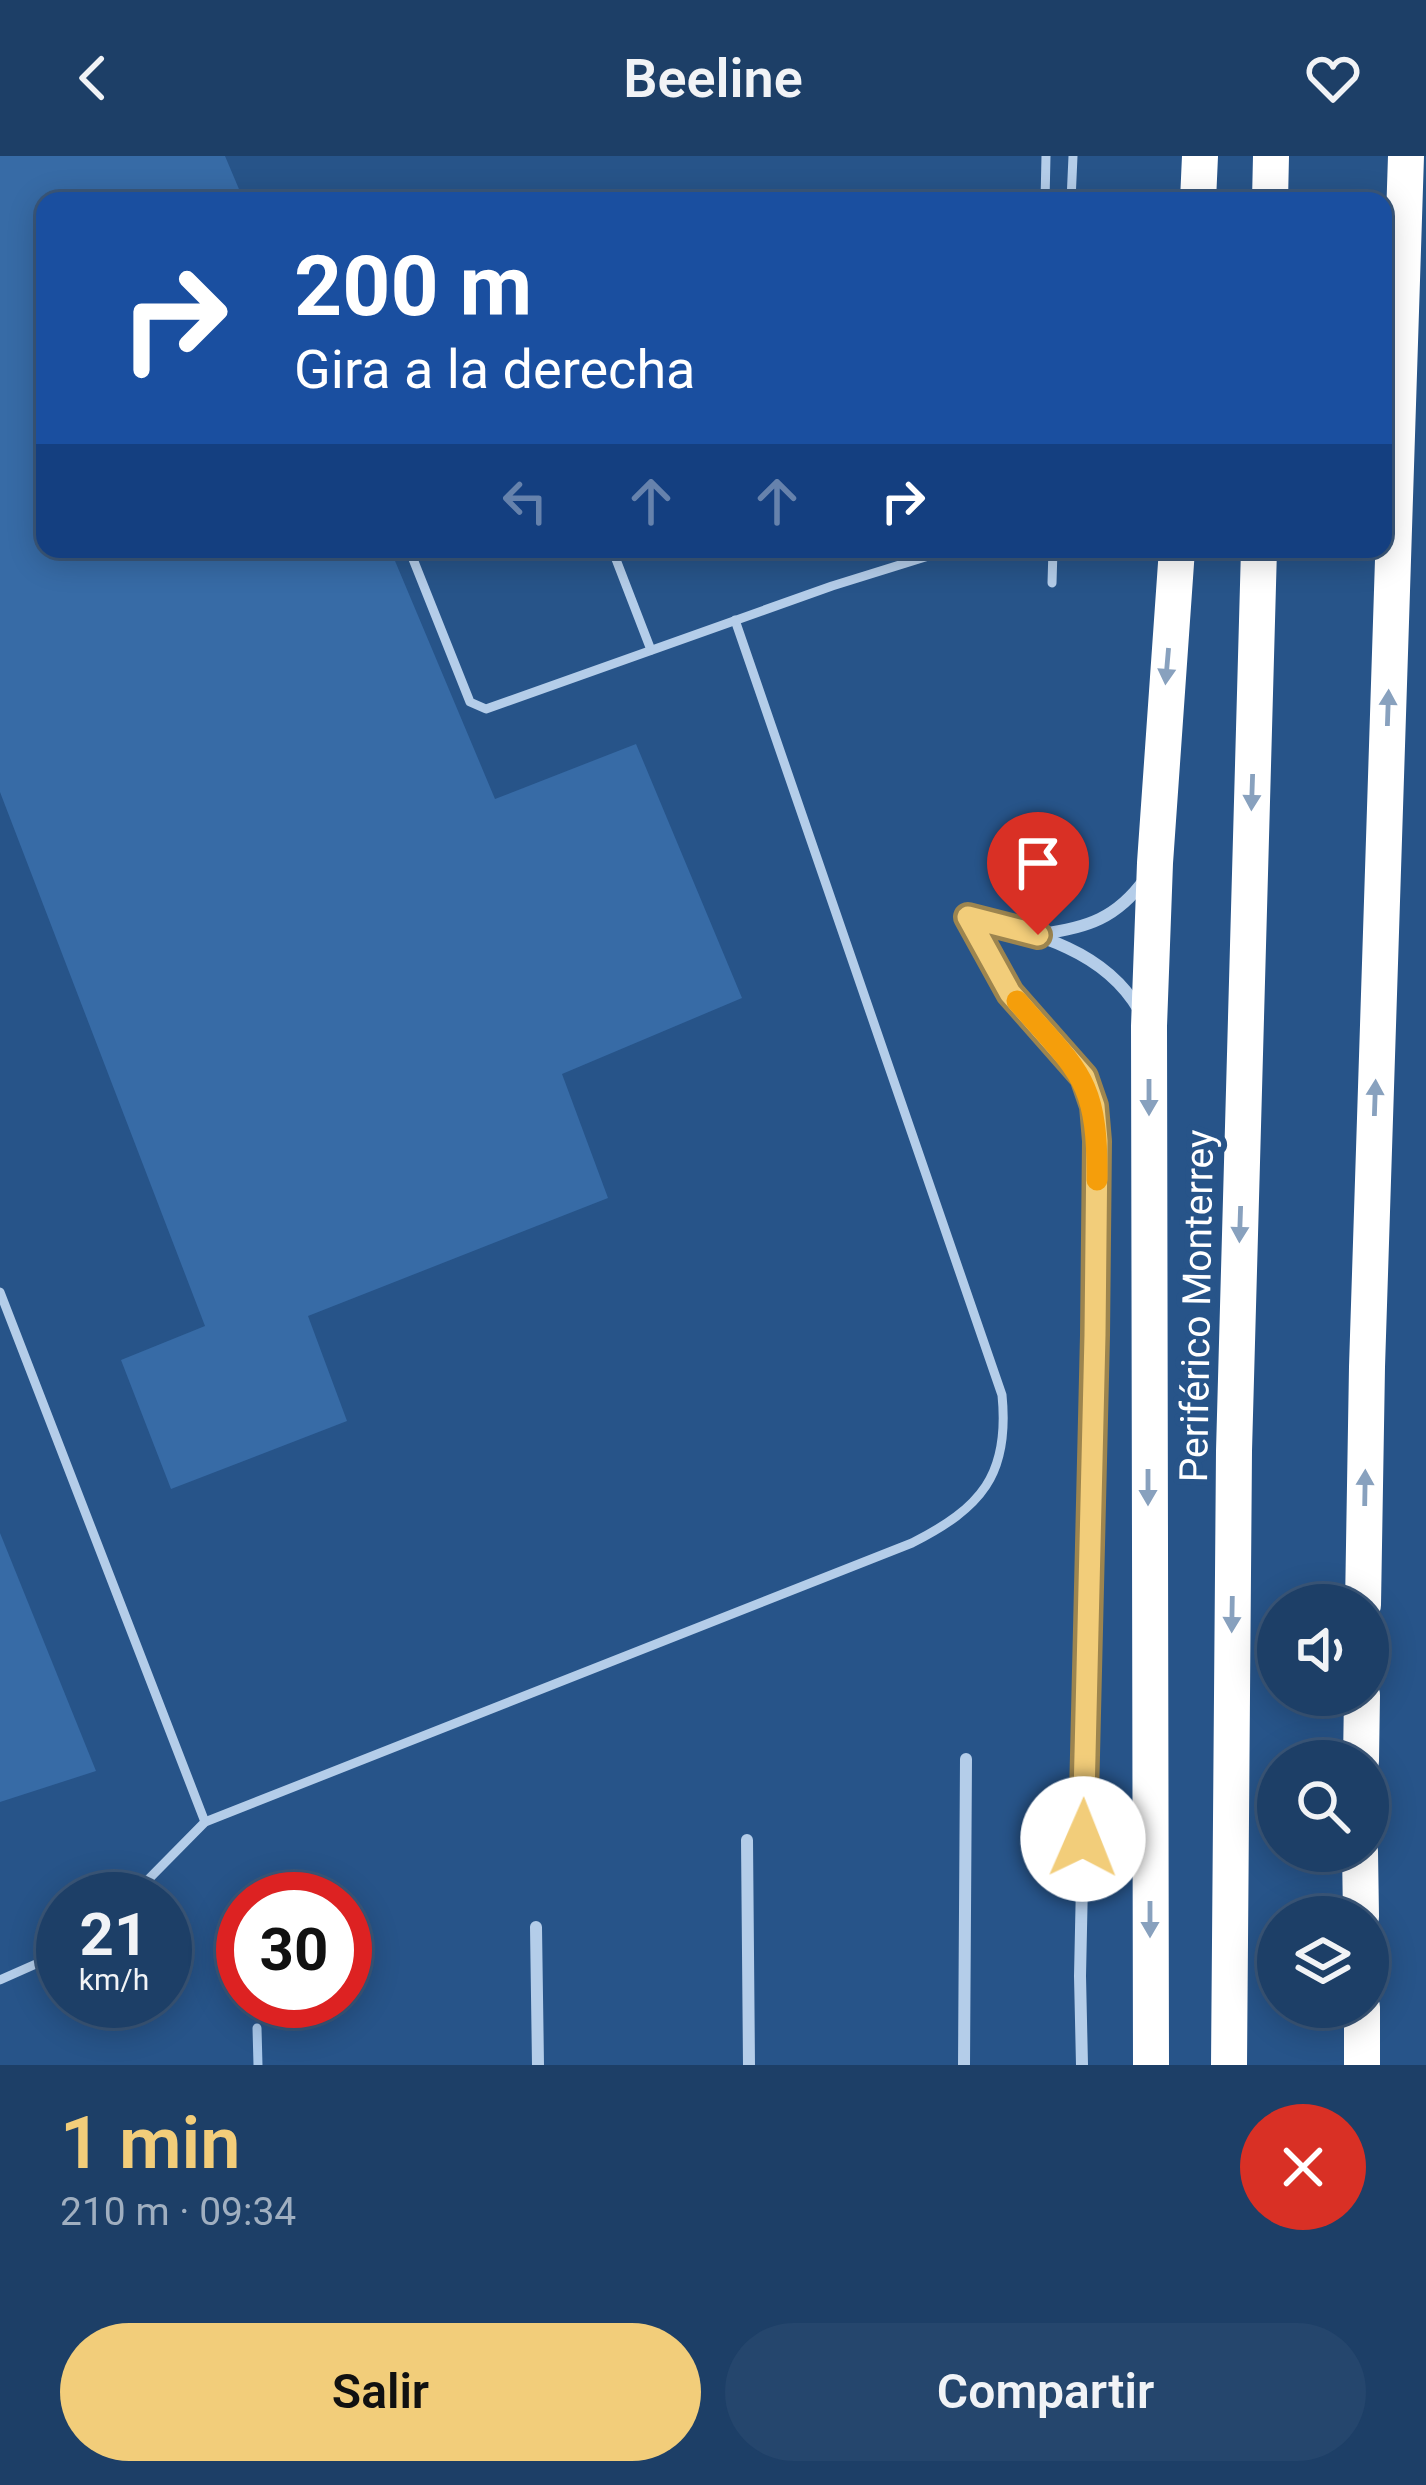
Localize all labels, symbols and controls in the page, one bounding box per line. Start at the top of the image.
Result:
icon: back [60,45,126,111]
icon: heart [1300,45,1366,111]
text: Beeline [623,47,803,110]
text: 200 m [294,237,532,336]
icon: right [96,240,252,396]
text: Gira a la derecha [294,338,696,401]
icon: left [492,468,558,534]
icon: ahead [618,468,684,534]
icon: ahead [744,468,810,534]
icon: right [870,468,936,534]
one-way arrow [1158,648,1177,685]
one-way arrow [1379,688,1398,726]
one-way arrow [1242,774,1261,812]
pin [987,812,1089,935]
icon: arrive [1005,830,1071,896]
one-way arrow [1366,1078,1385,1116]
one-way arrow [1139,1079,1159,1117]
street label: Periférico Monterrey [1171,1129,1223,1483]
one-way arrow [1230,1206,1249,1244]
one-way arrow [1355,1468,1374,1506]
one-way arrow [1138,1469,1158,1507]
map controls [1257,1584,1389,2028]
button: sound [1257,1584,1389,1716]
one-way arrow [1222,1596,1242,1634]
button: search [1257,1740,1389,1872]
position arrow [1020,1776,1146,1902]
speed limit sign: 30 [216,1872,372,2028]
button: layers [1257,1896,1389,2028]
text: 21 [80,1899,148,1970]
one-way arrow [1140,1901,1160,1939]
text: km/h [79,1962,149,1997]
text: 1 min [60,2101,241,2186]
button: close [1240,2104,1366,2230]
text: 210 m · 09:34 [60,2189,296,2235]
button: Salir [60,2323,701,2461]
button: Compartir [725,2323,1366,2461]

